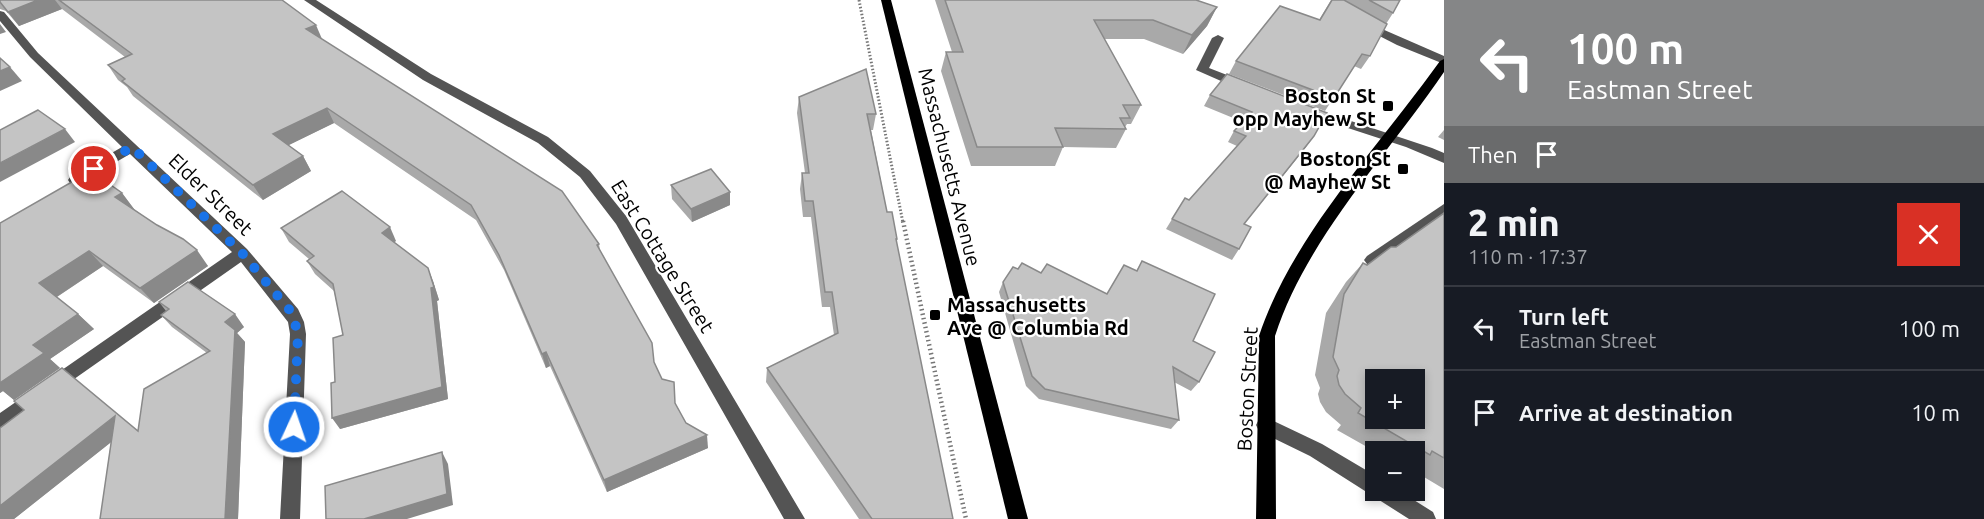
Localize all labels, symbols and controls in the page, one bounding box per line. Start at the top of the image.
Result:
icon: left [1468,24,1546,102]
text: 100 m [1567,25,1684,72]
street label: Massachusetts Avenue [914,65,986,269]
text: Eastman Street [1567,74,1753,104]
place label: Boston St opp Mayhew St [1233,84,1376,130]
marker: Boston St opp Mayhew St [1381,99,1395,113]
icon: arrive [1530,138,1563,171]
text: Then [1468,142,1518,167]
pin [68,143,119,194]
place label: Boston St @ Mayhew St [1264,147,1391,193]
street label: Elder Street [164,148,258,240]
icon: arrive [77,152,110,185]
marker: Boston St @ Mayhew St [1396,162,1410,176]
street label: East Cottage Street [607,176,719,337]
text: 2 min [1468,202,1560,243]
button: close [1897,203,1960,266]
text: 110 m · 17:37 [1468,245,1588,268]
place label: Massachusetts Ave @ Columbia Rd [947,293,1129,339]
text: Turn left [1519,304,1609,329]
marker: Massachusetts Ave @ Columbia Rd [928,308,942,322]
icon: left [1468,312,1501,345]
text: 100 m [1899,316,1960,341]
street label: Boston Street [1232,326,1262,452]
text: Eastman Street [1519,329,1656,352]
map controls [1365,369,1425,501]
button: + [1365,369,1425,429]
position arrow [262,395,326,459]
icon: arrive [1468,396,1501,429]
text: Arrive at destination [1519,400,1733,425]
text: 10 m [1911,400,1960,425]
button: − [1365,441,1425,501]

